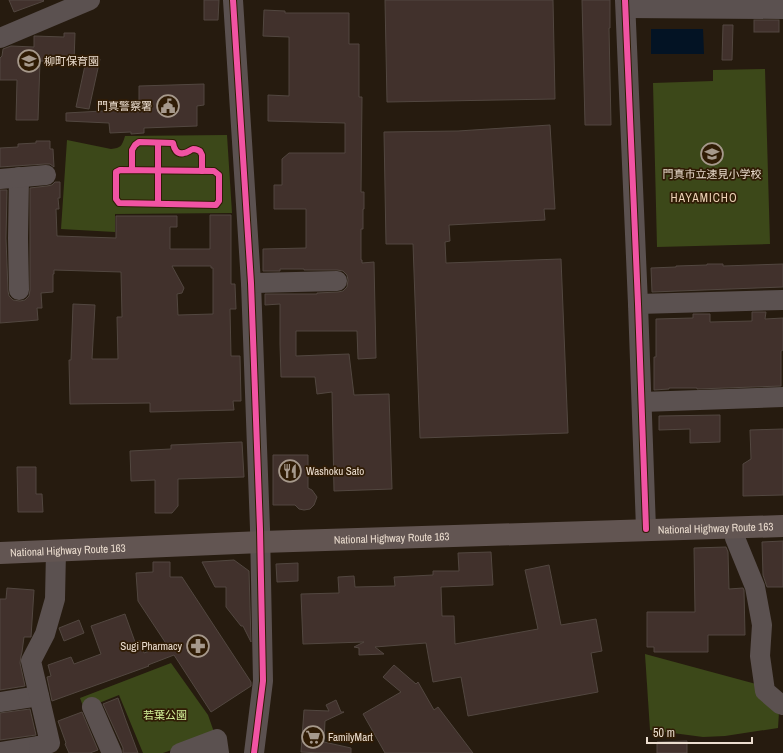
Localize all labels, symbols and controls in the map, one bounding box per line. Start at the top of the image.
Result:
school or university icon: 柳町保育園 [16,48,42,74]
place label: 柳町保育園 [44,54,99,68]
public building icon: 門真警察署 [155,93,181,119]
place label: 門真警察署 [97,99,152,113]
school or university icon: 門真市立速見小学校 [699,141,725,167]
place label: 門真市立速見小学校 [663,167,762,181]
district label: HAYAMICHO [670,190,738,206]
restaurant icon: Washoku Sato [277,458,303,484]
place label: Washoku Sato [306,464,364,478]
street label: National Highway Route 163 [658,519,774,537]
street label: National Highway Route 163 [334,529,450,547]
street label: National Highway Route 163 [10,541,126,560]
pharmacy icon: Sugi Pharmacy [185,633,211,659]
place label: Sugi Pharmacy [120,639,182,653]
park label: 若葉公園 [143,708,187,722]
scale bar [647,719,752,745]
supermarket icon: FamilyMart [300,724,326,750]
text: 50 m [653,725,675,741]
place label: FamilyMart [328,730,373,744]

